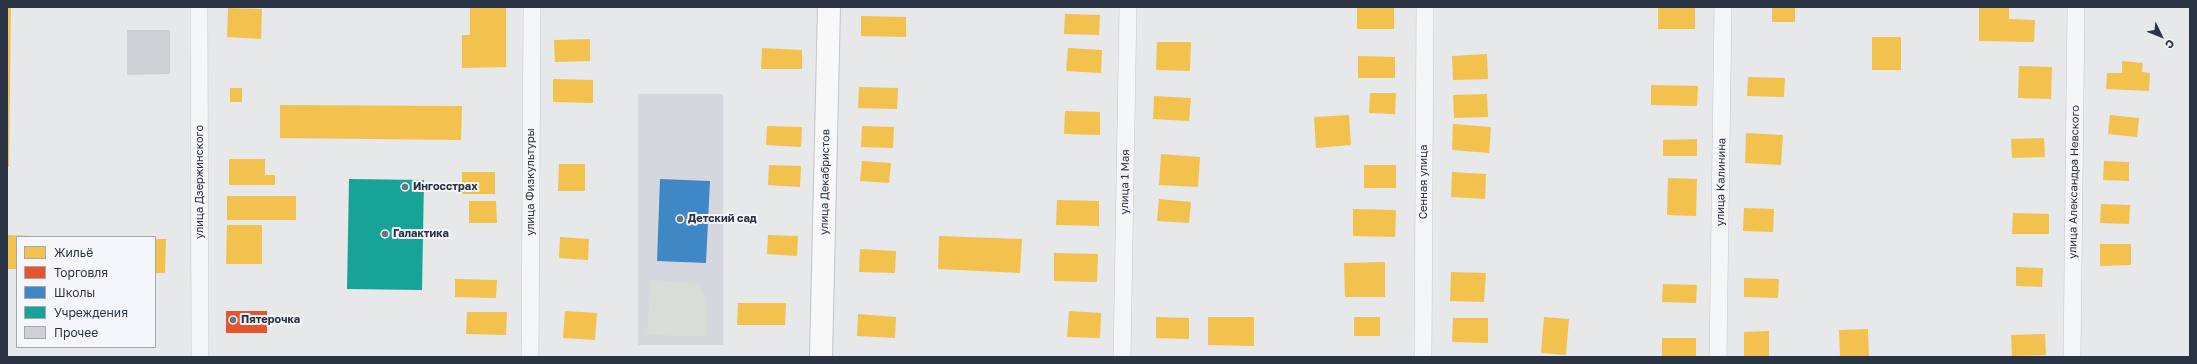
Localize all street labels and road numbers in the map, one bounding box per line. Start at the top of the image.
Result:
street label: улица Александра Невского [2066,105,2082,259]
street label: улица Дзержинского [193,125,207,239]
street label: улица Физкультуры [524,128,538,236]
street label: улица Декабристов [817,129,833,235]
street label: улица Калинина [1714,138,1728,226]
street label: Сенная улица [1417,145,1431,219]
street label: улица 1 Мая [1118,149,1132,215]

